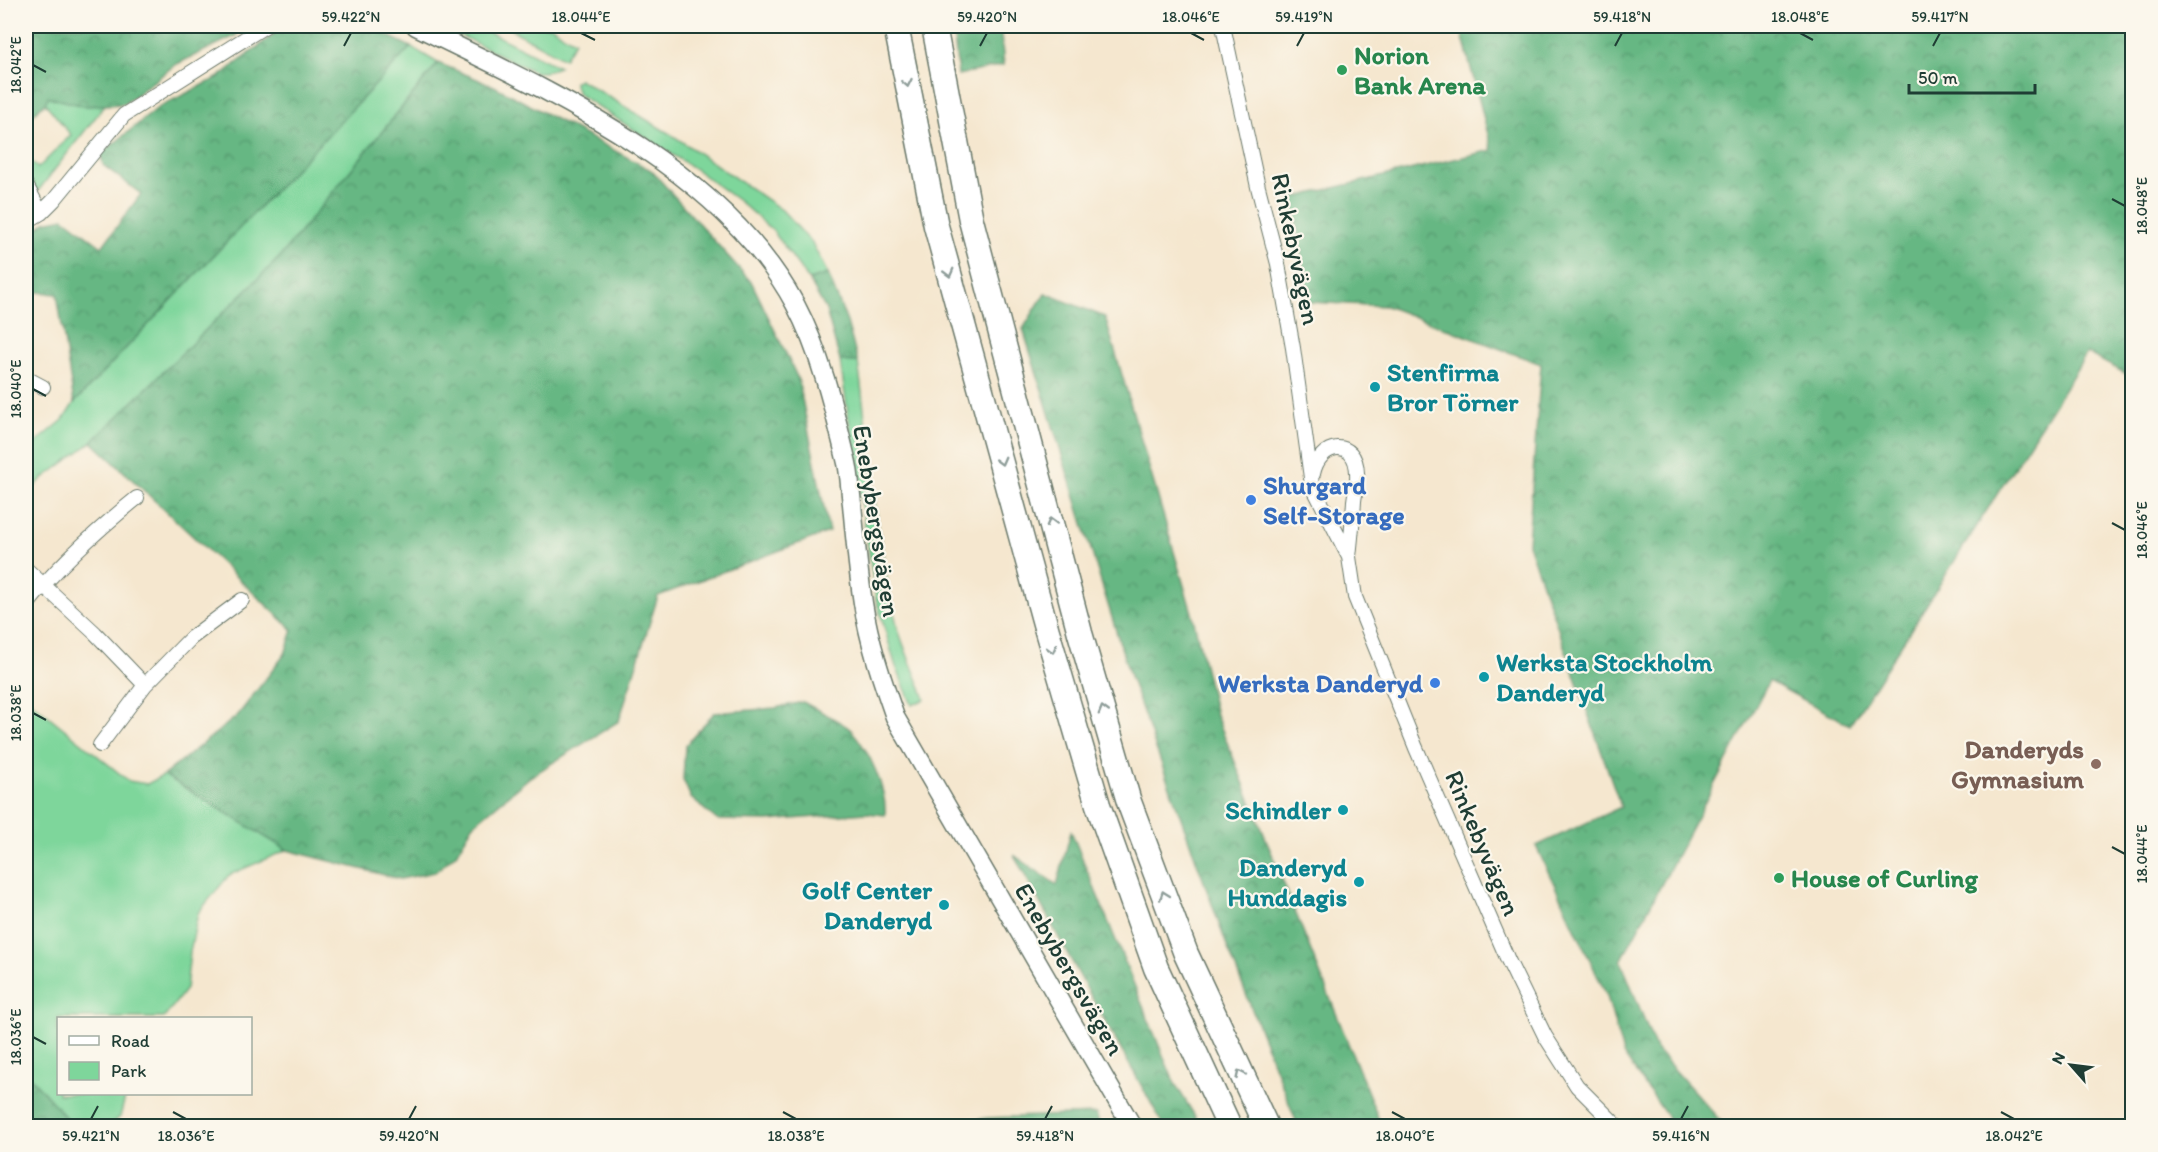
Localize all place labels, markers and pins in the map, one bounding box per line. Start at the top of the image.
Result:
place label: Norion Bank Arena [1354,39,1486,101]
marker: Norion Bank Arena [1335,63,1349,77]
place label: Stenfirma Bror Törner [1387,356,1519,418]
marker: Stenfirma Bror Törner [1368,380,1382,394]
place label: Shurgard Self-Storage [1263,469,1405,531]
marker: Shurgard Self-Storage [1244,493,1258,507]
place label: Werksta Stockholm Danderyd [1496,646,1713,708]
place label: Werksta Danderyd [1218,667,1424,699]
marker: Werksta Stockholm Danderyd [1477,670,1491,684]
marker: Werksta Danderyd [1428,676,1442,690]
place label: Danderyds Gymnasium [1951,733,2085,795]
marker: Danderyds Gymnasium [2089,757,2103,771]
place label: Schindler [1225,794,1332,826]
marker: Schindler [1336,803,1350,817]
place label: Danderyd Hunddagis [1228,851,1348,913]
place label: House of Curling [1791,862,1978,894]
marker: House of Curling [1772,871,1786,885]
place label: Golf Center Danderyd [802,874,933,936]
marker: Danderyd Hunddagis [1352,875,1366,889]
marker: Golf Center Danderyd [937,898,951,912]

